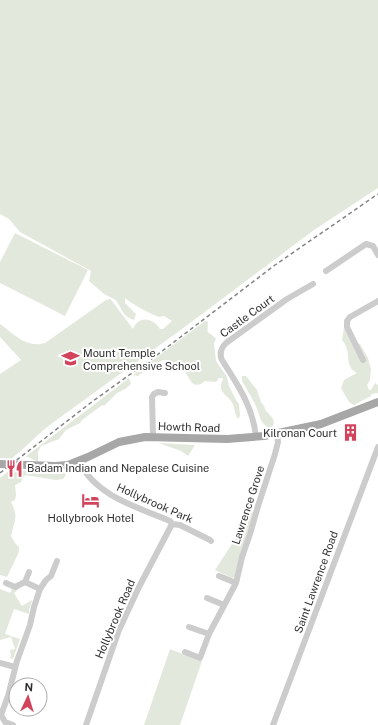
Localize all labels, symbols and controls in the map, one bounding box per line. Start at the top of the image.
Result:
street label: Castle Court [218,292,276,340]
place label: Mount Temple Comprehensive School [83,347,200,372]
school or university icon: Mount Temple Comprehensive School [60,349,80,369]
street label: Howth Road [158,420,220,434]
building icon: Kilronan Court [340,423,360,443]
place label: Kilronan Court [263,427,337,439]
restaurant icon: Badam Indian and Nepalese Cuisine [4,458,24,478]
place label: Badam Indian and Nepalese Cuisine [27,462,209,474]
street label: Lawrence Grove [230,464,266,546]
street label: Hollybrook Park [115,481,195,525]
hotel icon: Hollybrook Hotel [81,490,101,510]
place label: Hollybrook Hotel [48,512,134,524]
street label: Saint Lawrence Road [292,529,340,635]
street label: Hollybrook Road [93,578,137,660]
north arrow [8,677,48,717]
text: N [24,681,33,693]

